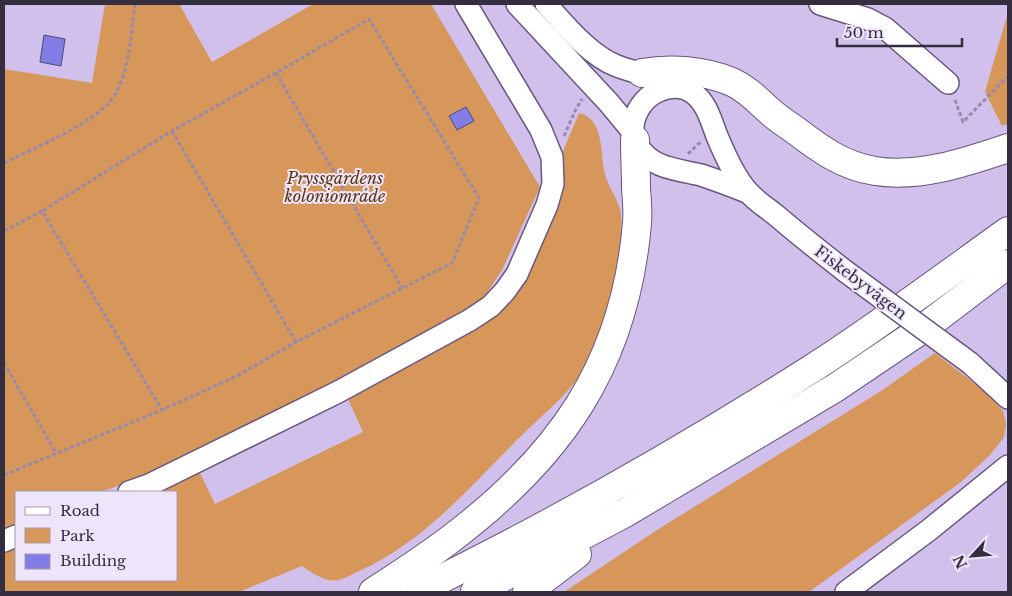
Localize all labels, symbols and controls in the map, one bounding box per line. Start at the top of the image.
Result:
scale bar [837,15,962,47]
text: 50 m [844,23,884,42]
park label: Pryssgårdens koloniområde [284,168,386,206]
street label: Fiskebyvägen [811,241,911,323]
legend [15,491,178,581]
text: Road [60,501,100,520]
text: Park [60,526,96,545]
north arrow [947,531,997,581]
text: Building [60,551,127,570]
text: N [949,552,971,572]

